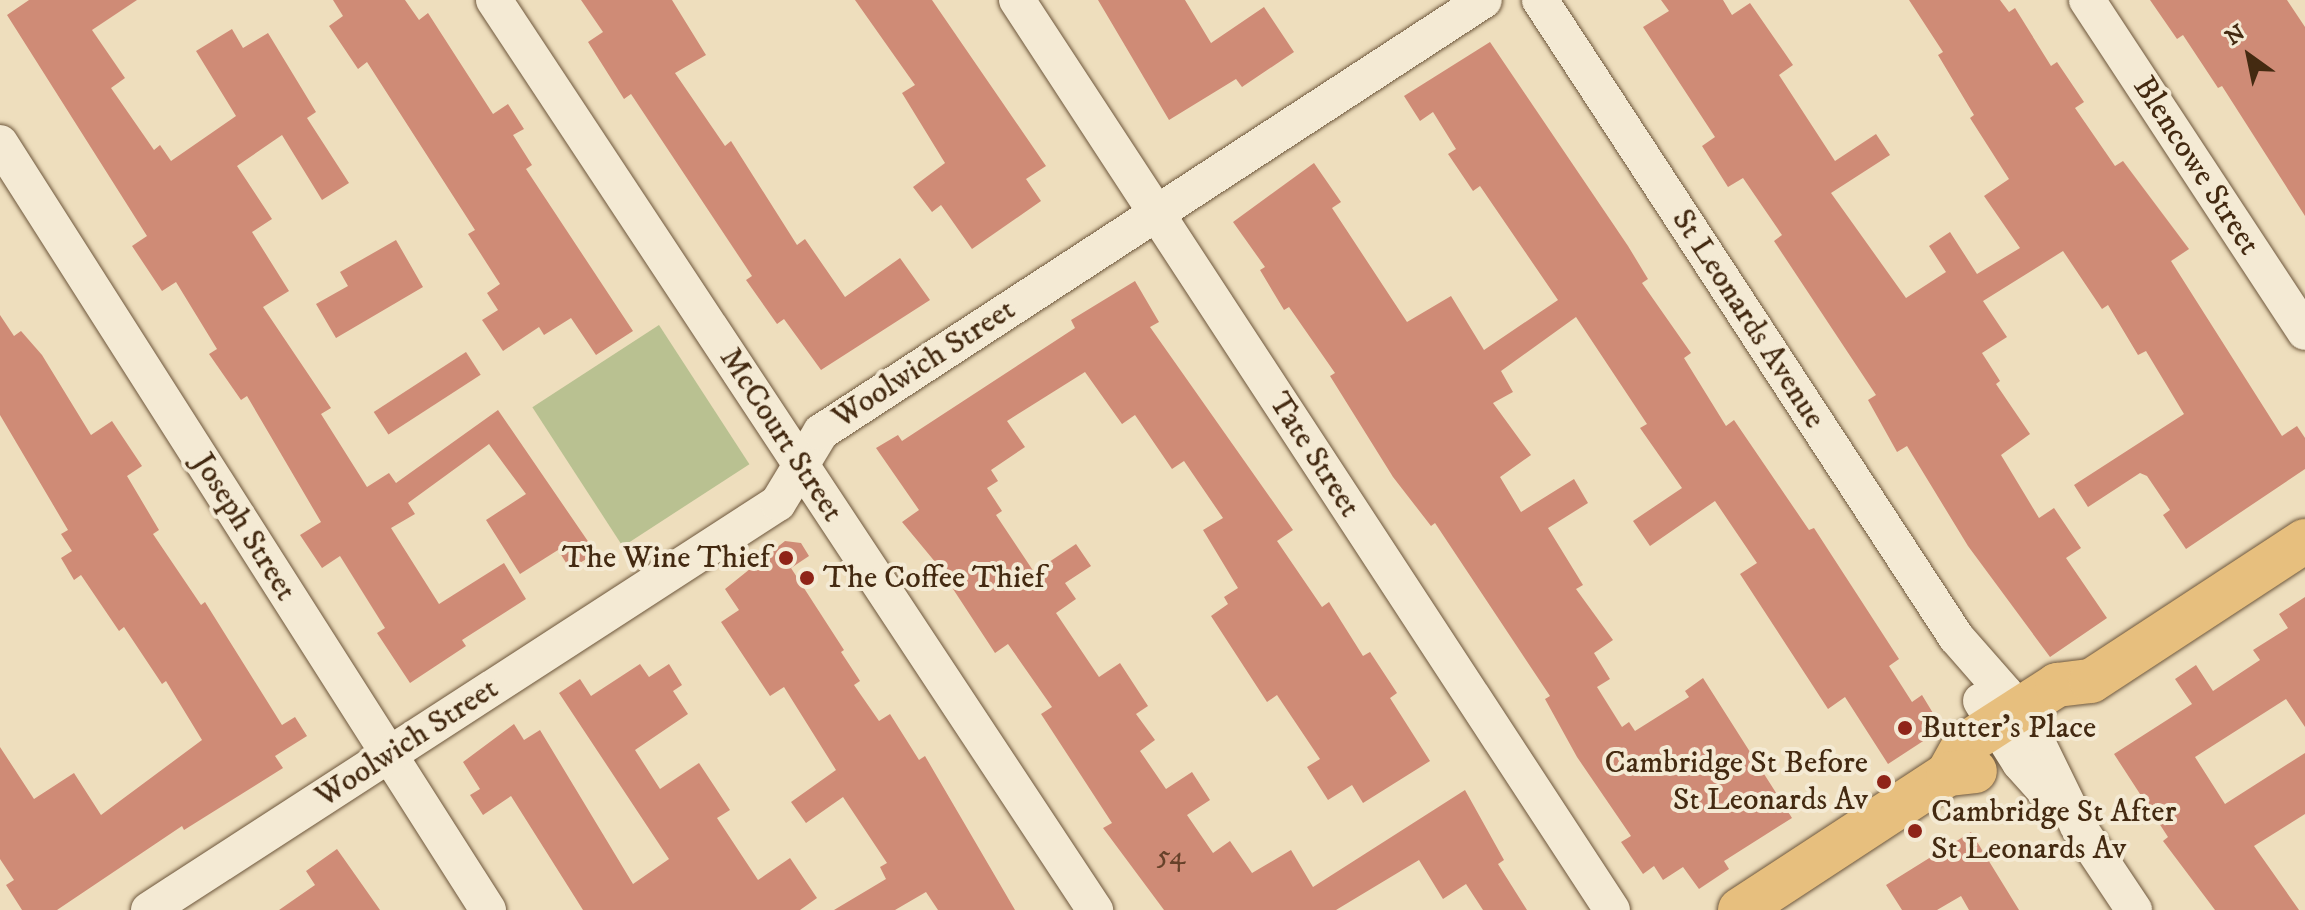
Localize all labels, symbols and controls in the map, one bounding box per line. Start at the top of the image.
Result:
north arrow [2209,16,2289,96]
text: N [2221,19,2251,52]
street label: Blencowe Street [2124,70,2268,262]
street label: St Leonards Avenue [1663,202,1833,436]
street label: Woolwich Street [826,291,1022,437]
street label: McCourt Street [711,341,851,529]
street label: Tate Street [1259,385,1369,525]
street label: Joseph Street [184,446,304,608]
place label: The Wine Thief [562,539,770,577]
marker: The Wine Thief [777,549,795,567]
place label: The Coffee Thief [823,559,1045,597]
marker: The Coffee Thief [798,569,816,587]
street label: Woolwich Street [309,670,505,816]
place label: Butter's Place [1921,709,2096,747]
marker: Butter's Place [1896,719,1914,737]
place label: Cambridge St Before St Leonards Av [1604,745,1868,820]
marker: Cambridge St Before St Leonards Av [1875,773,1893,791]
place label: Cambridge St After St Leonards Av [1931,794,2176,869]
marker: Cambridge St After St Leonards Av [1906,822,1924,840]
house number: 54 [1157,839,1185,873]

